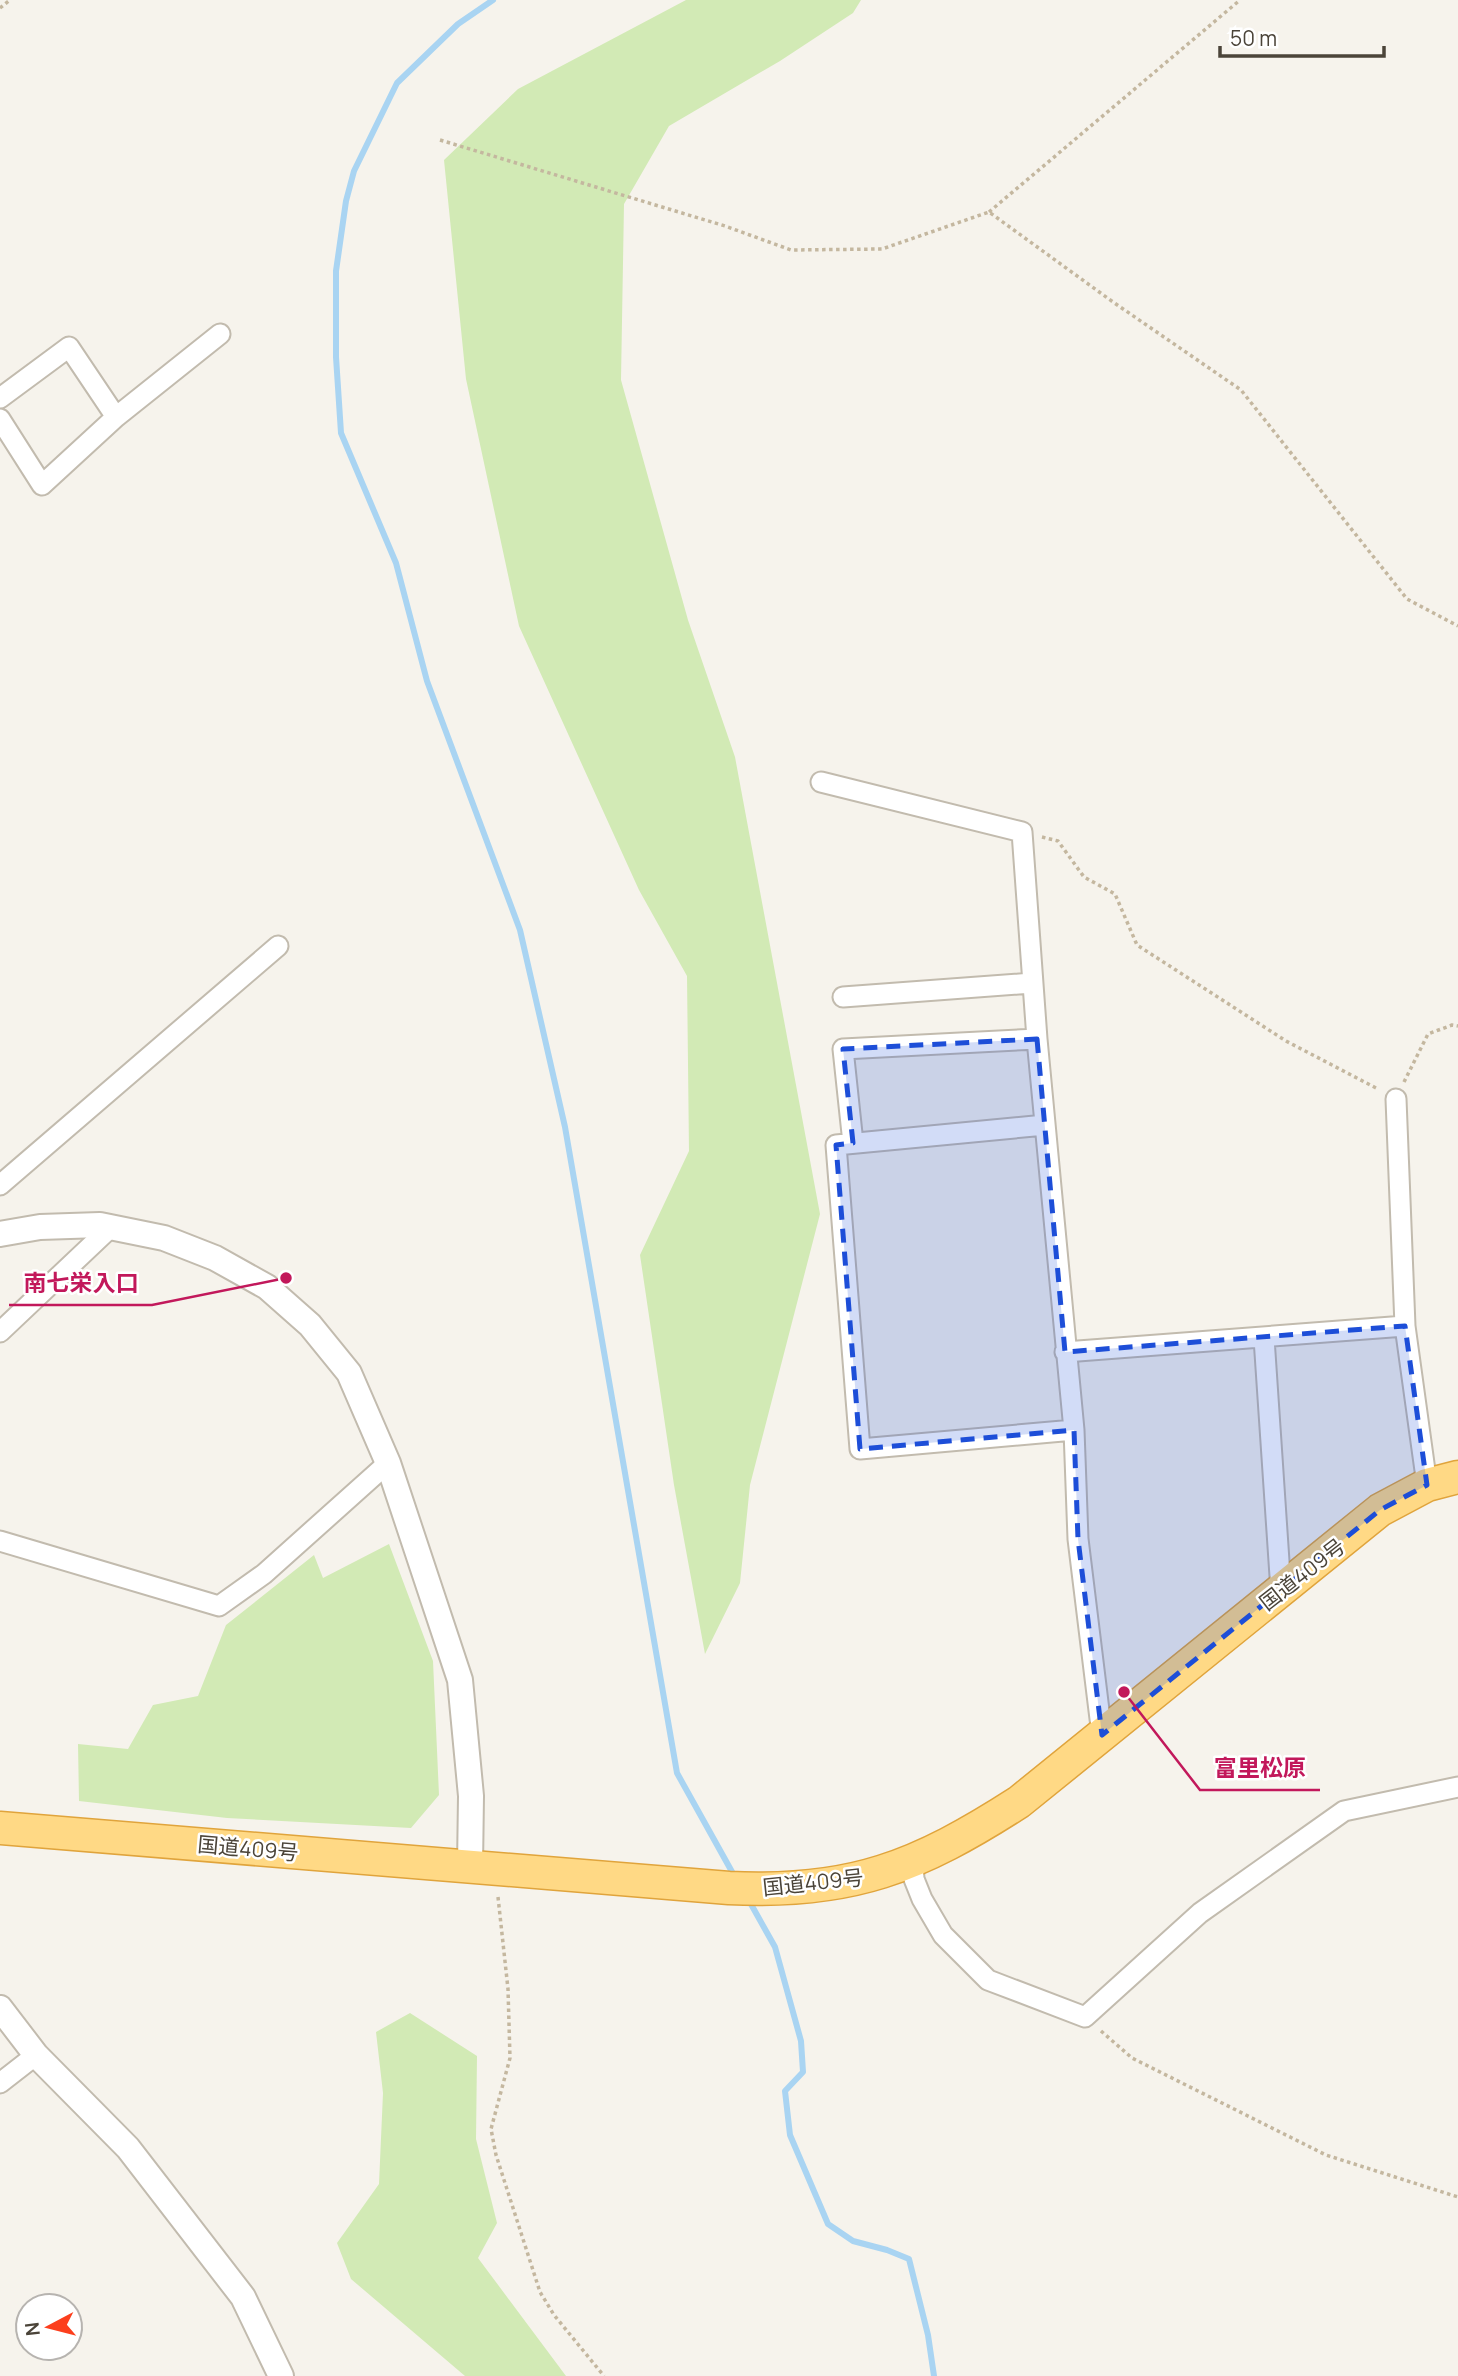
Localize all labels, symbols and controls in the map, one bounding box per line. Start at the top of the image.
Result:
scale bar [1220,14,1384,58]
text: 50 m [1230,24,1277,52]
callout: 南七栄入口 [9,1261,152,1305]
text: 南七栄入口 [24,1266,139,1298]
street label: 国道409号 [1253,1532,1351,1616]
callout: 富里松原 [1200,1746,1320,1790]
text: 富里松原 [1214,1751,1306,1783]
street label: 国道409号 [196,1830,300,1866]
street label: 国道409号 [761,1863,865,1901]
north arrow [14,2292,84,2362]
text: N [18,2321,46,2337]

